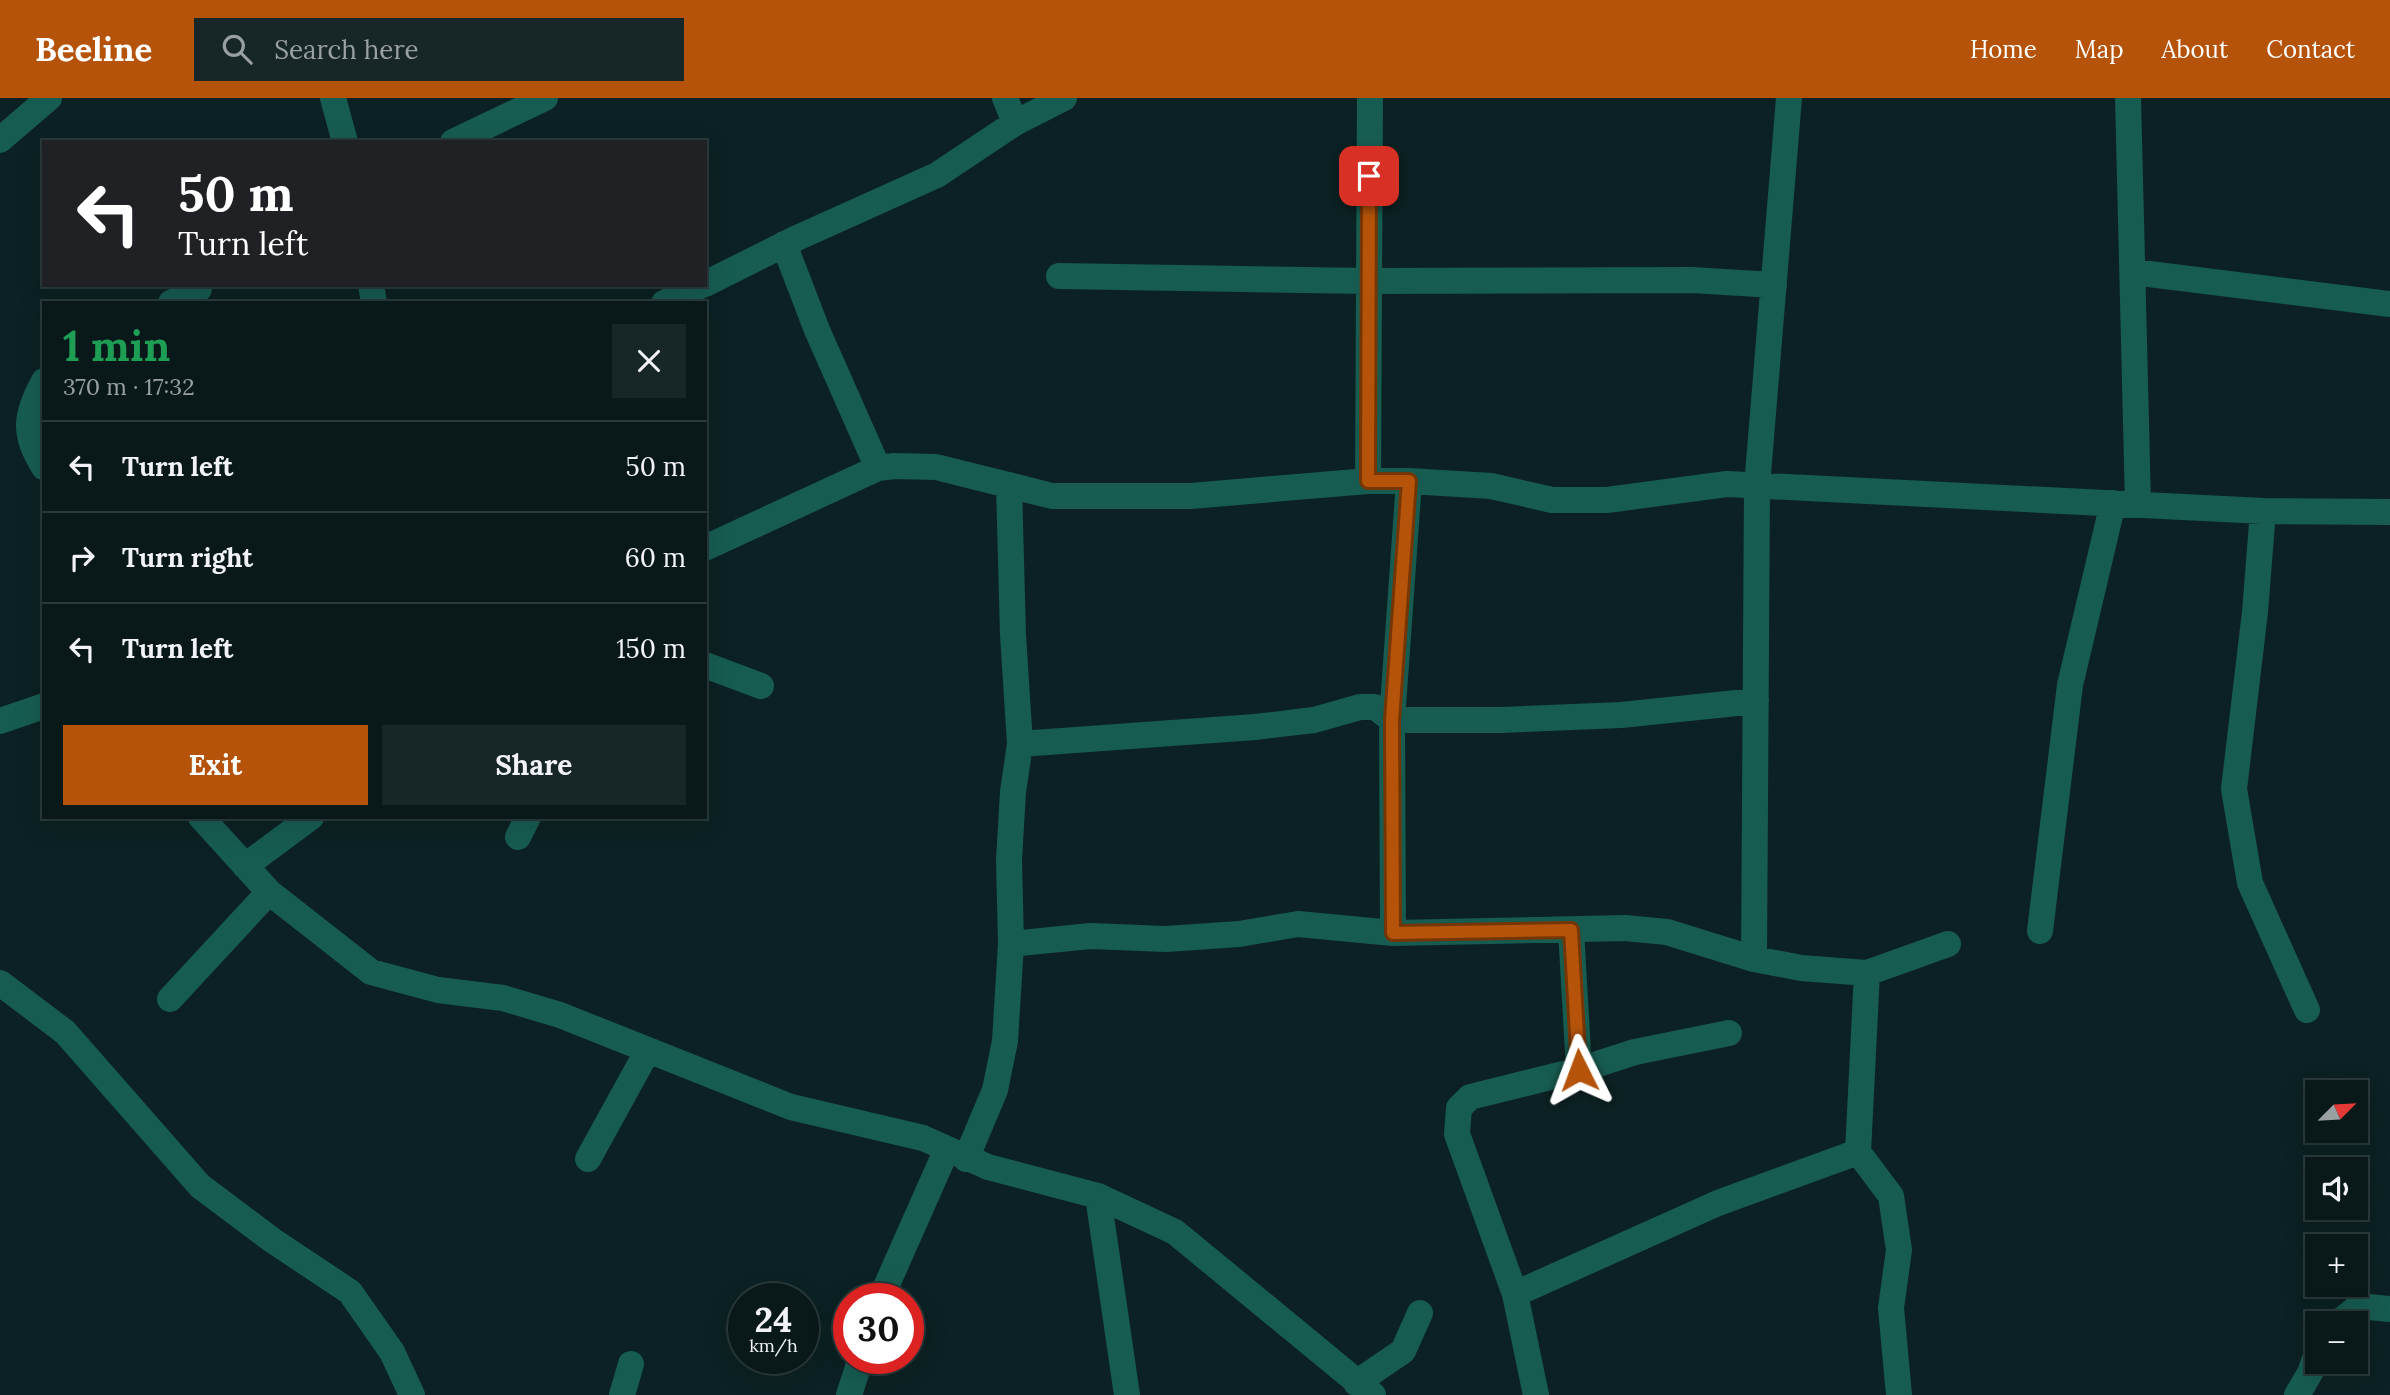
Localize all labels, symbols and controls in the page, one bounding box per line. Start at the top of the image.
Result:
search box [194,18,684,81]
text: Beeline [35,28,152,70]
icon: search [218,30,256,68]
text: Search here [274,33,419,66]
text: Home [1970,34,2037,65]
text: Map [2075,34,2124,65]
text: About [2162,34,2228,65]
text: Contact [2266,34,2355,65]
pin [1339,146,1399,206]
icon: arrive [1350,157,1388,195]
text: 50 m [178,162,294,224]
icon: left [63,168,154,259]
text: Turn left [178,223,308,264]
text: 1 min [63,319,170,373]
button: close [612,324,686,398]
text: 370 m · 17:32 [63,372,195,401]
icon: left [63,448,101,486]
text: Turn left [122,450,233,483]
text: 50 m [626,450,686,483]
icon: right [63,539,101,577]
text: Turn right [122,541,253,574]
text: 60 m [625,541,686,574]
icon: left [63,630,101,668]
text: Turn left [122,632,233,665]
text: 150 m [616,632,686,665]
button: Exit [63,725,368,805]
button: Share [382,725,686,805]
position arrow [1542,1033,1616,1107]
north arrow [2305,1080,2368,1143]
map controls [2305,1080,2368,1374]
button: sound [2305,1157,2368,1220]
button: + [2305,1234,2368,1297]
speed limit sign: 30 [833,1283,924,1374]
text: 24 [755,1297,792,1342]
button: − [2305,1311,2368,1374]
text: km/h [749,1334,798,1357]

